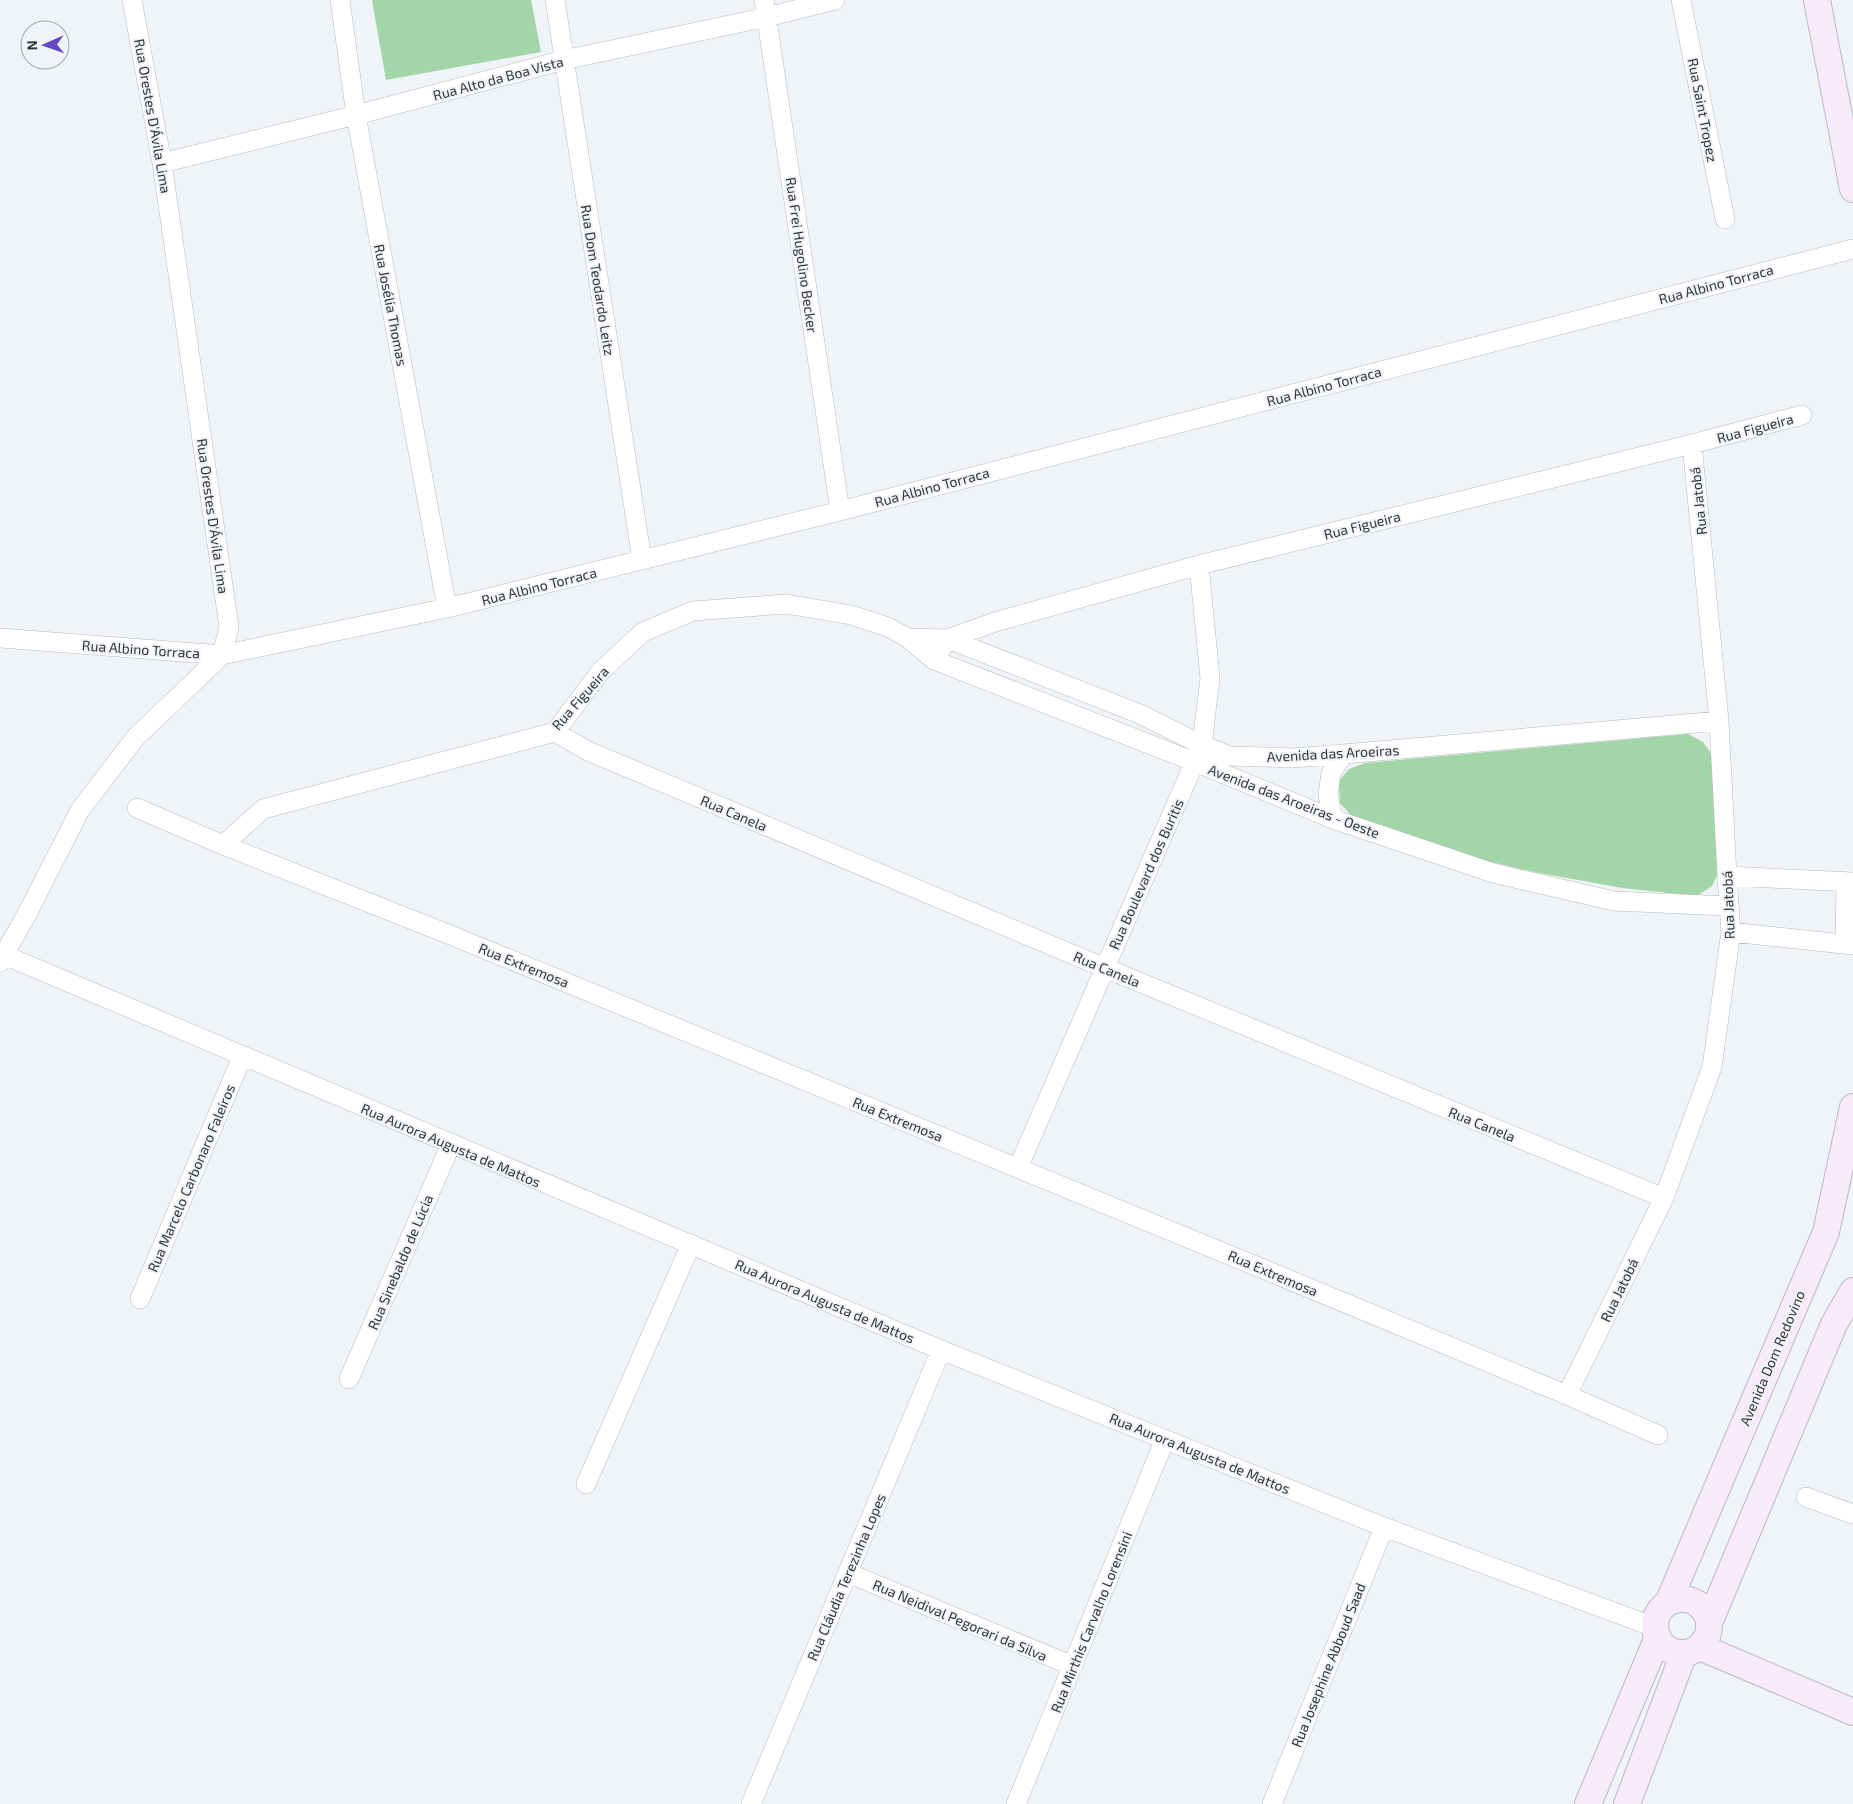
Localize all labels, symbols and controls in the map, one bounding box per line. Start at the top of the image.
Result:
north arrow [20,20,70,70]
street label: Rua Orestes D'Ávila Lima [131,37,175,195]
text: N [23,40,40,51]
street label: Rua Alto da Boa Vista [431,52,565,104]
street label: Rua Saint Tropez [1685,56,1721,164]
street label: Rua Frei Hugolino Becker [783,176,821,334]
street label: Rua Dom Teodardo Leitz [578,203,618,357]
street label: Rua Josélia Thomas [371,243,411,367]
street label: Rua Albino Torraca [1657,260,1775,308]
street label: Rua Albino Torraca [1265,362,1383,410]
street label: Rua Figueira [1715,410,1795,446]
street label: Rua Orestes D'Ávila Lima [194,437,232,595]
street label: Rua Albino Torraca [873,463,991,511]
street label: Rua Jatobá [1686,466,1710,536]
street label: Rua Figueira [1322,507,1402,543]
street label: Rua Albino Torraca [480,563,598,609]
street label: Rua Albino Torraca [81,636,201,662]
street label: Rua Figueira [548,663,612,733]
street label: Avenida das Aroeiras [1266,741,1400,765]
street label: Avenida das Aroeiras - Oeste [1206,760,1382,842]
street label: Rua Canela [698,791,770,835]
street label: Rua Boulevard dos Buritis [1105,796,1187,952]
street label: Rua Jatobá [1718,870,1738,940]
street label: Rua Extremosa [476,939,572,991]
street label: Rua Canela [1071,947,1143,991]
street label: Rua Marcelo Carbonaro Faleiros [144,1082,238,1274]
street label: Rua Extremosa [850,1093,946,1145]
street label: Rua Aurora Augusta de Mattos [359,1099,543,1191]
street label: Rua Canela [1446,1103,1518,1145]
street label: Rua Sinebaldo de Lúcia [364,1192,436,1332]
street label: Rua Extremosa [1226,1246,1320,1300]
street label: Rua Aurora Augusta de Mattos [733,1255,917,1347]
street label: Rua Jatobá [1596,1255,1642,1325]
street label: Avenida Dom Redovino [1736,1288,1808,1428]
street label: Rua Aurora Augusta de Mattos [1107,1409,1293,1497]
street label: Rua Cláudia Terezinha Lopes [803,1491,889,1663]
street label: Rua Mirthis Carvalho Lorensini [1047,1529,1135,1715]
street label: Rua Neidival Pegorari da Silva [870,1576,1050,1664]
street label: Rua Josephine Abboud Saad [1287,1580,1369,1750]

